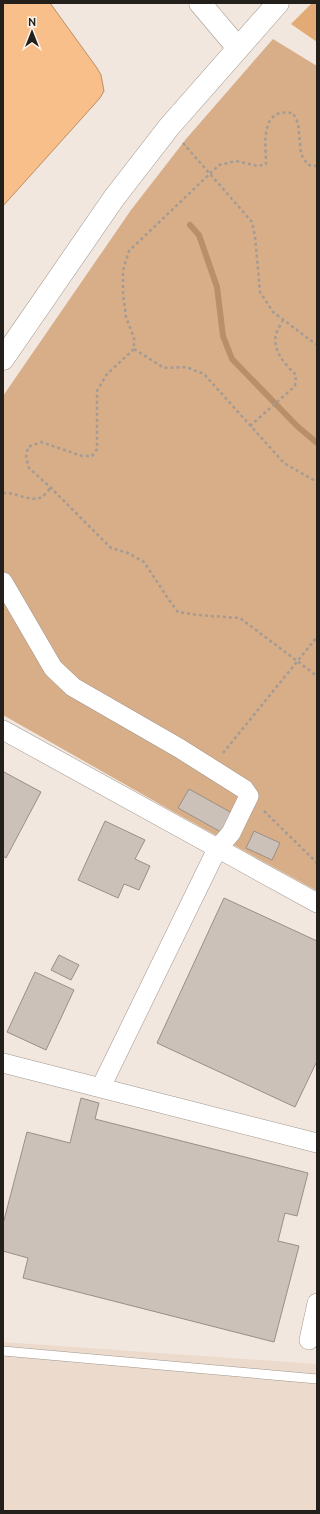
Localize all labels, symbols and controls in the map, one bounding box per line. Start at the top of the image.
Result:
north arrow [12,12,52,52]
text: N [28,16,36,28]

